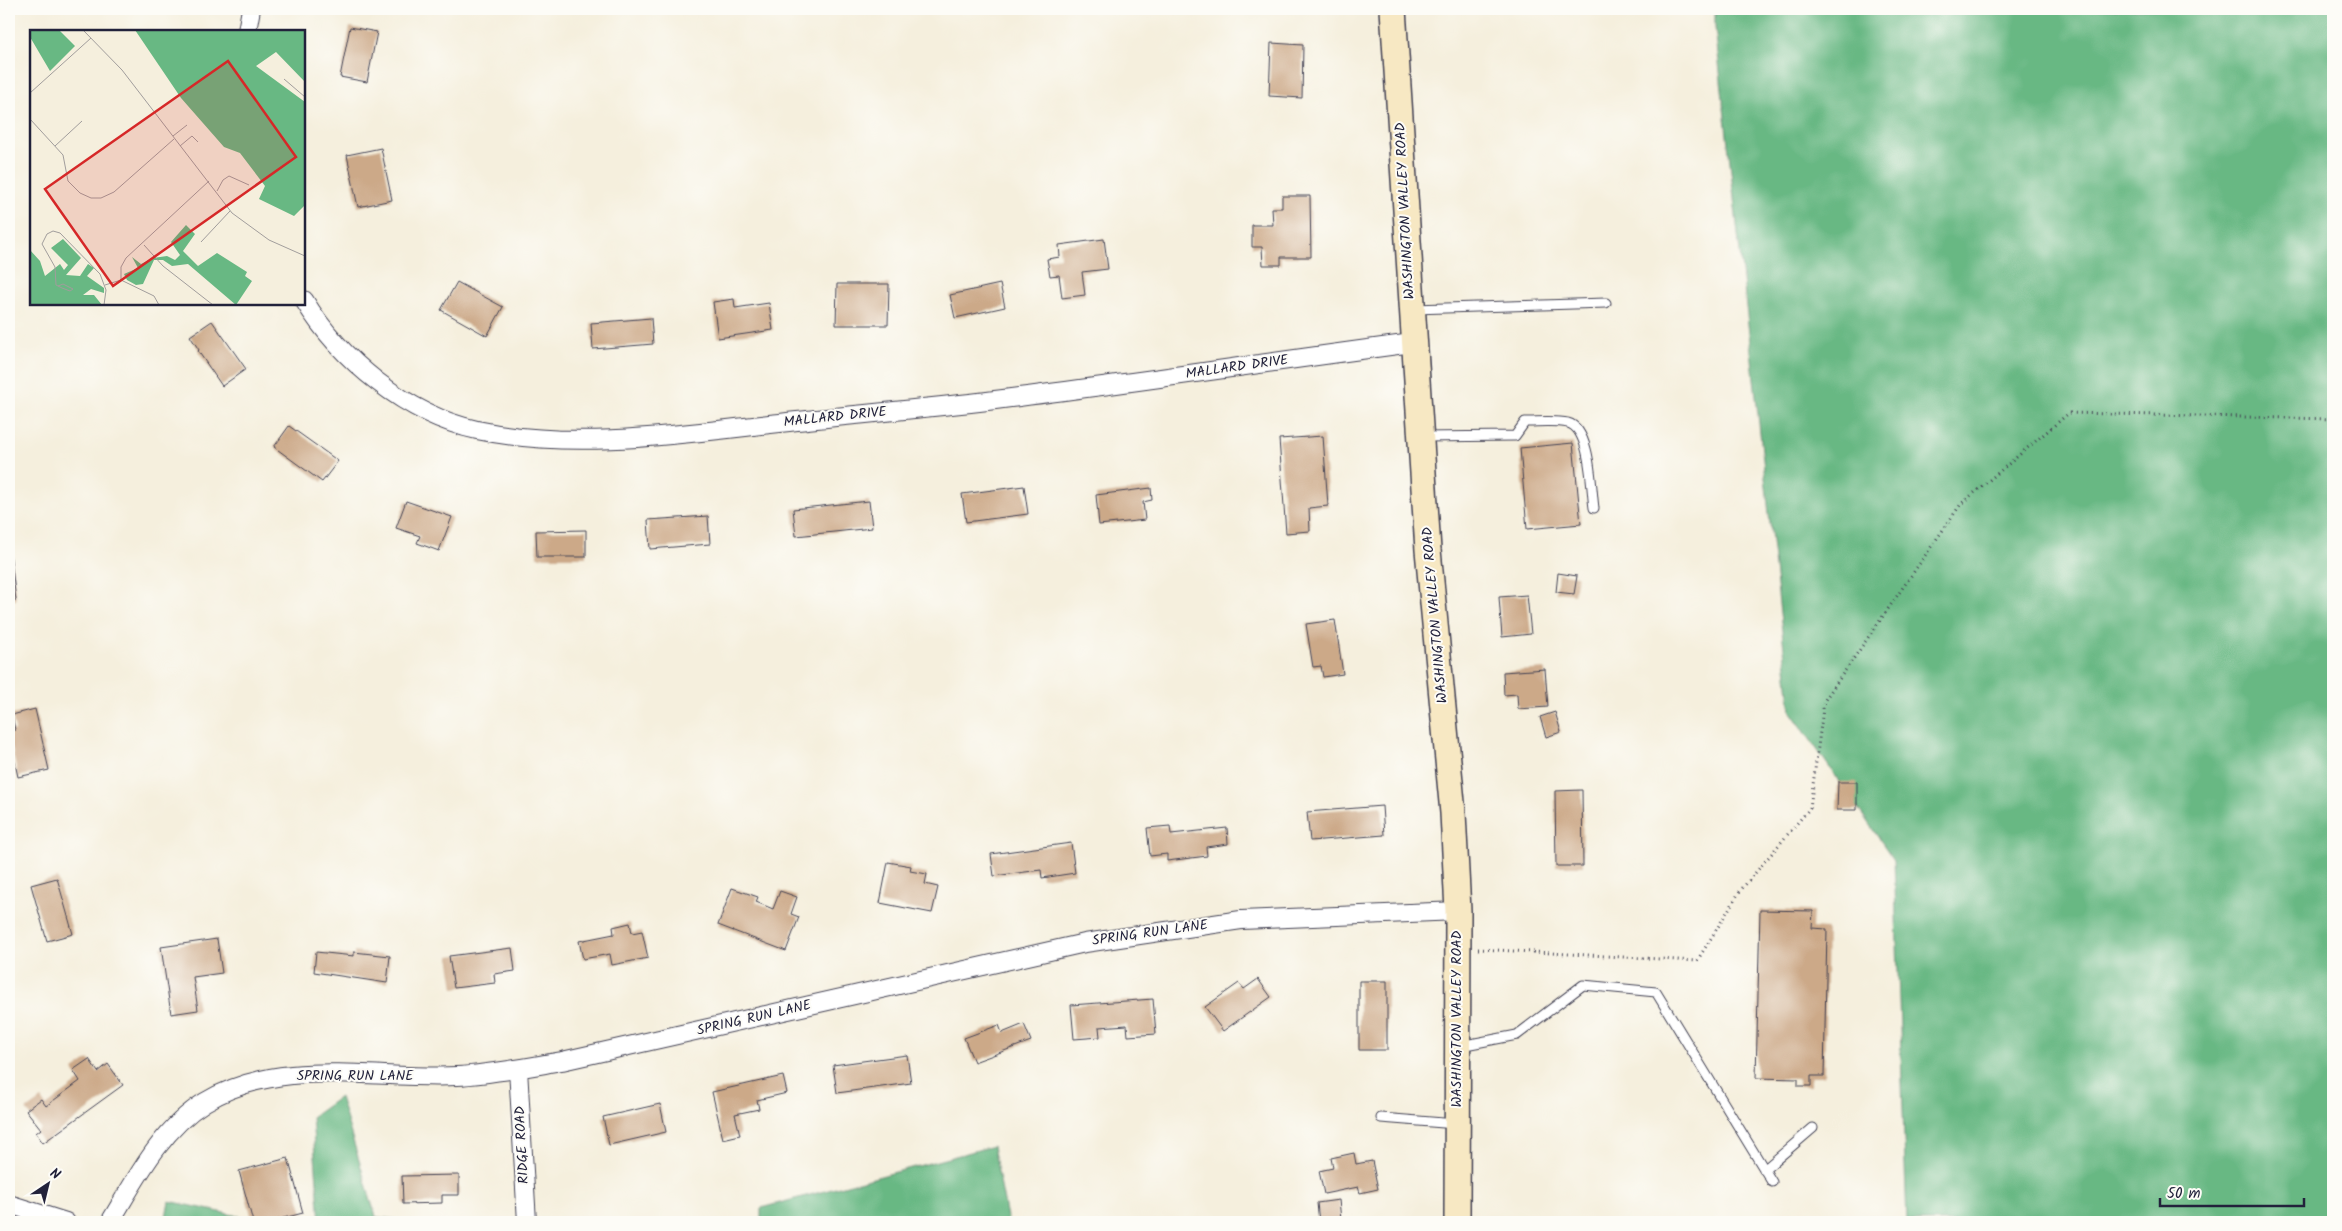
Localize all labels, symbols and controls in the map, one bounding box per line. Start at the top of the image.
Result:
inset map [30,30,305,305]
street label: WASHINGTON VALLEY ROAD [1389,122,1421,300]
street label: MALLARD DRIVE [1184,349,1291,385]
street label: MALLARD DRIVE [782,401,888,433]
street label: WASHINGTON VALLEY ROAD [1416,526,1454,704]
street label: SPRING RUN LANE [1091,914,1210,952]
street label: WASHINGTON VALLEY ROAD [1446,930,1468,1108]
street label: SPRING RUN LANE [695,994,814,1042]
street label: SPRING RUN LANE [297,1065,414,1087]
street label: RIDGE ROAD [509,1105,535,1185]
north arrow [22,1158,72,1208]
text: N [45,1163,65,1186]
scale bar [2160,1176,2303,1208]
text: 50 m [2167,1182,2201,1206]

